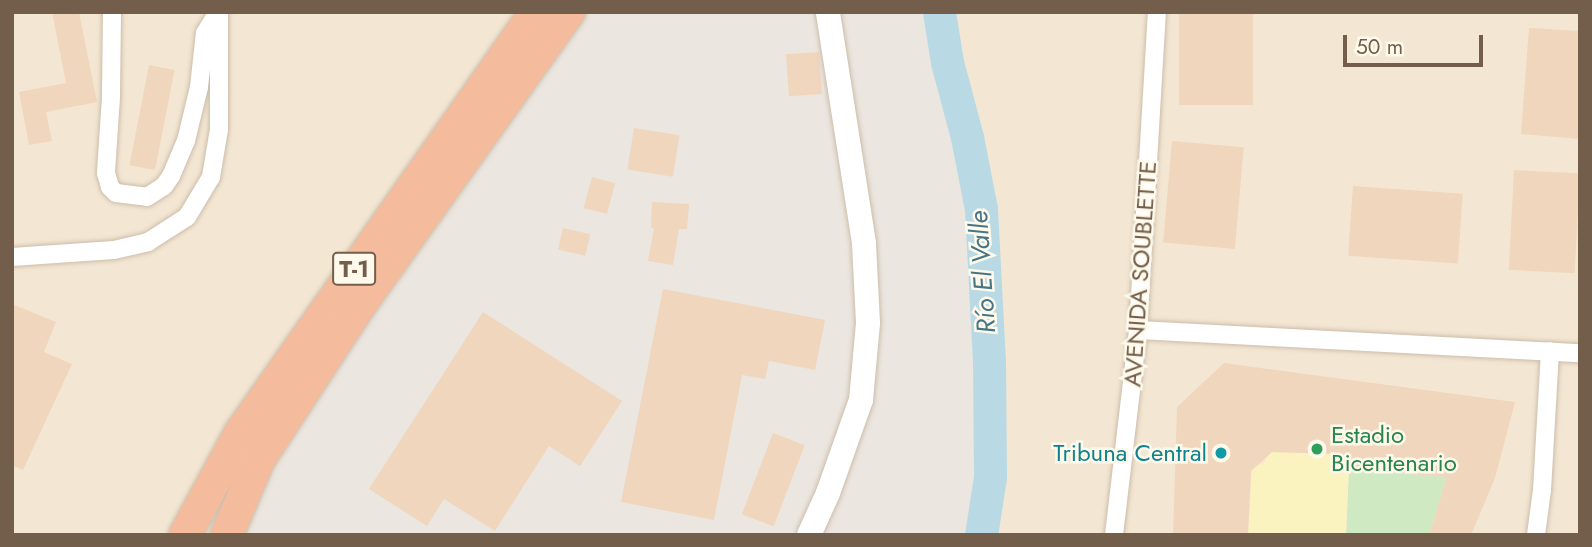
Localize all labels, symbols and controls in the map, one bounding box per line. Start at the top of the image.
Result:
scale bar [1347,21,1487,65]
text: 50 m [1356,32,1403,62]
street label: AVENIDA SOUBLETTE [1118,160,1162,388]
water label: Río El Valle [963,210,1003,334]
road number: T-1 [331,250,377,288]
place label: Estadio Bicentenario [1331,421,1457,477]
place label: Tribuna Central [1053,439,1207,467]
marker: Estadio Bicentenario [1309,441,1325,457]
marker: Tribuna Central [1213,445,1229,461]

